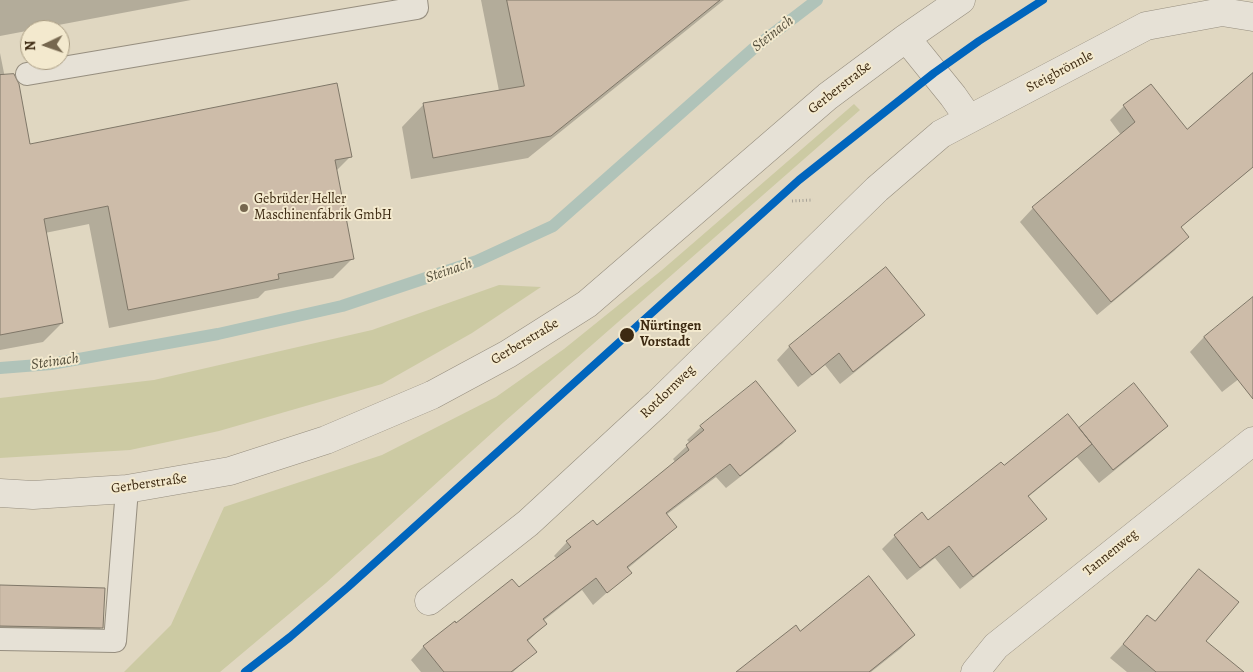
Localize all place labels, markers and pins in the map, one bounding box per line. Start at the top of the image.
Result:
place label: Gebrüder Heller Maschinenfabrik GmbH [254,192,392,224]
marker: Gebrüder Heller Maschinenfabrik GmbH [238,202,250,214]
place label: Nürtingen Vorstadt [640,319,701,352]
marker: Nürtingen Vorstadt [618,326,636,344]

